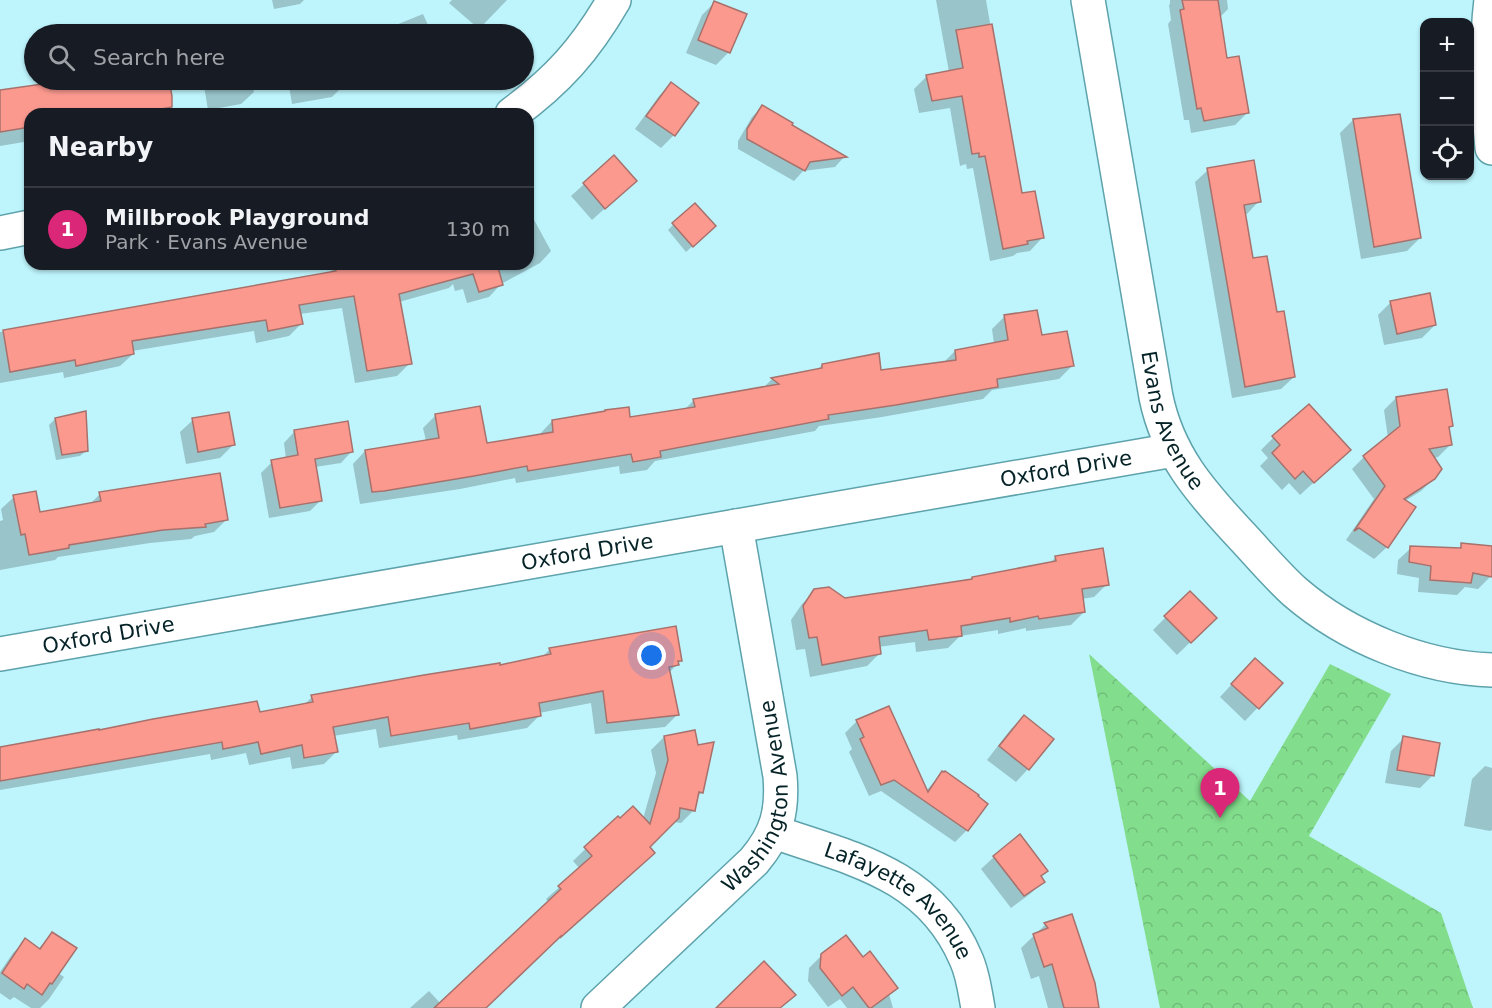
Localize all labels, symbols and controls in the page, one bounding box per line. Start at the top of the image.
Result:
map controls [1420,18,1474,180]
button: + [1420,18,1474,72]
search box [24,24,534,90]
icon: search [45,41,78,74]
text: Search here [93,45,225,70]
button: − [1420,72,1474,126]
button: locate [1420,126,1474,180]
text: Nearby [48,132,153,162]
text: Millbrook Playground [105,205,370,230]
text: 1 [61,217,74,241]
text: 130 m [446,217,510,241]
text: Park · Evans Avenue [105,230,308,254]
street label: Evans Avenue [1136,349,1209,495]
street label: Oxford Drive [998,446,1134,492]
street label: Oxford Drive [519,529,655,575]
street label: Oxford Drive [41,612,176,658]
your location [637,641,666,670]
street label: Washington Avenue [717,698,793,897]
pin: 1 [1200,768,1240,818]
street label: Lafayette Avenue [821,837,977,963]

